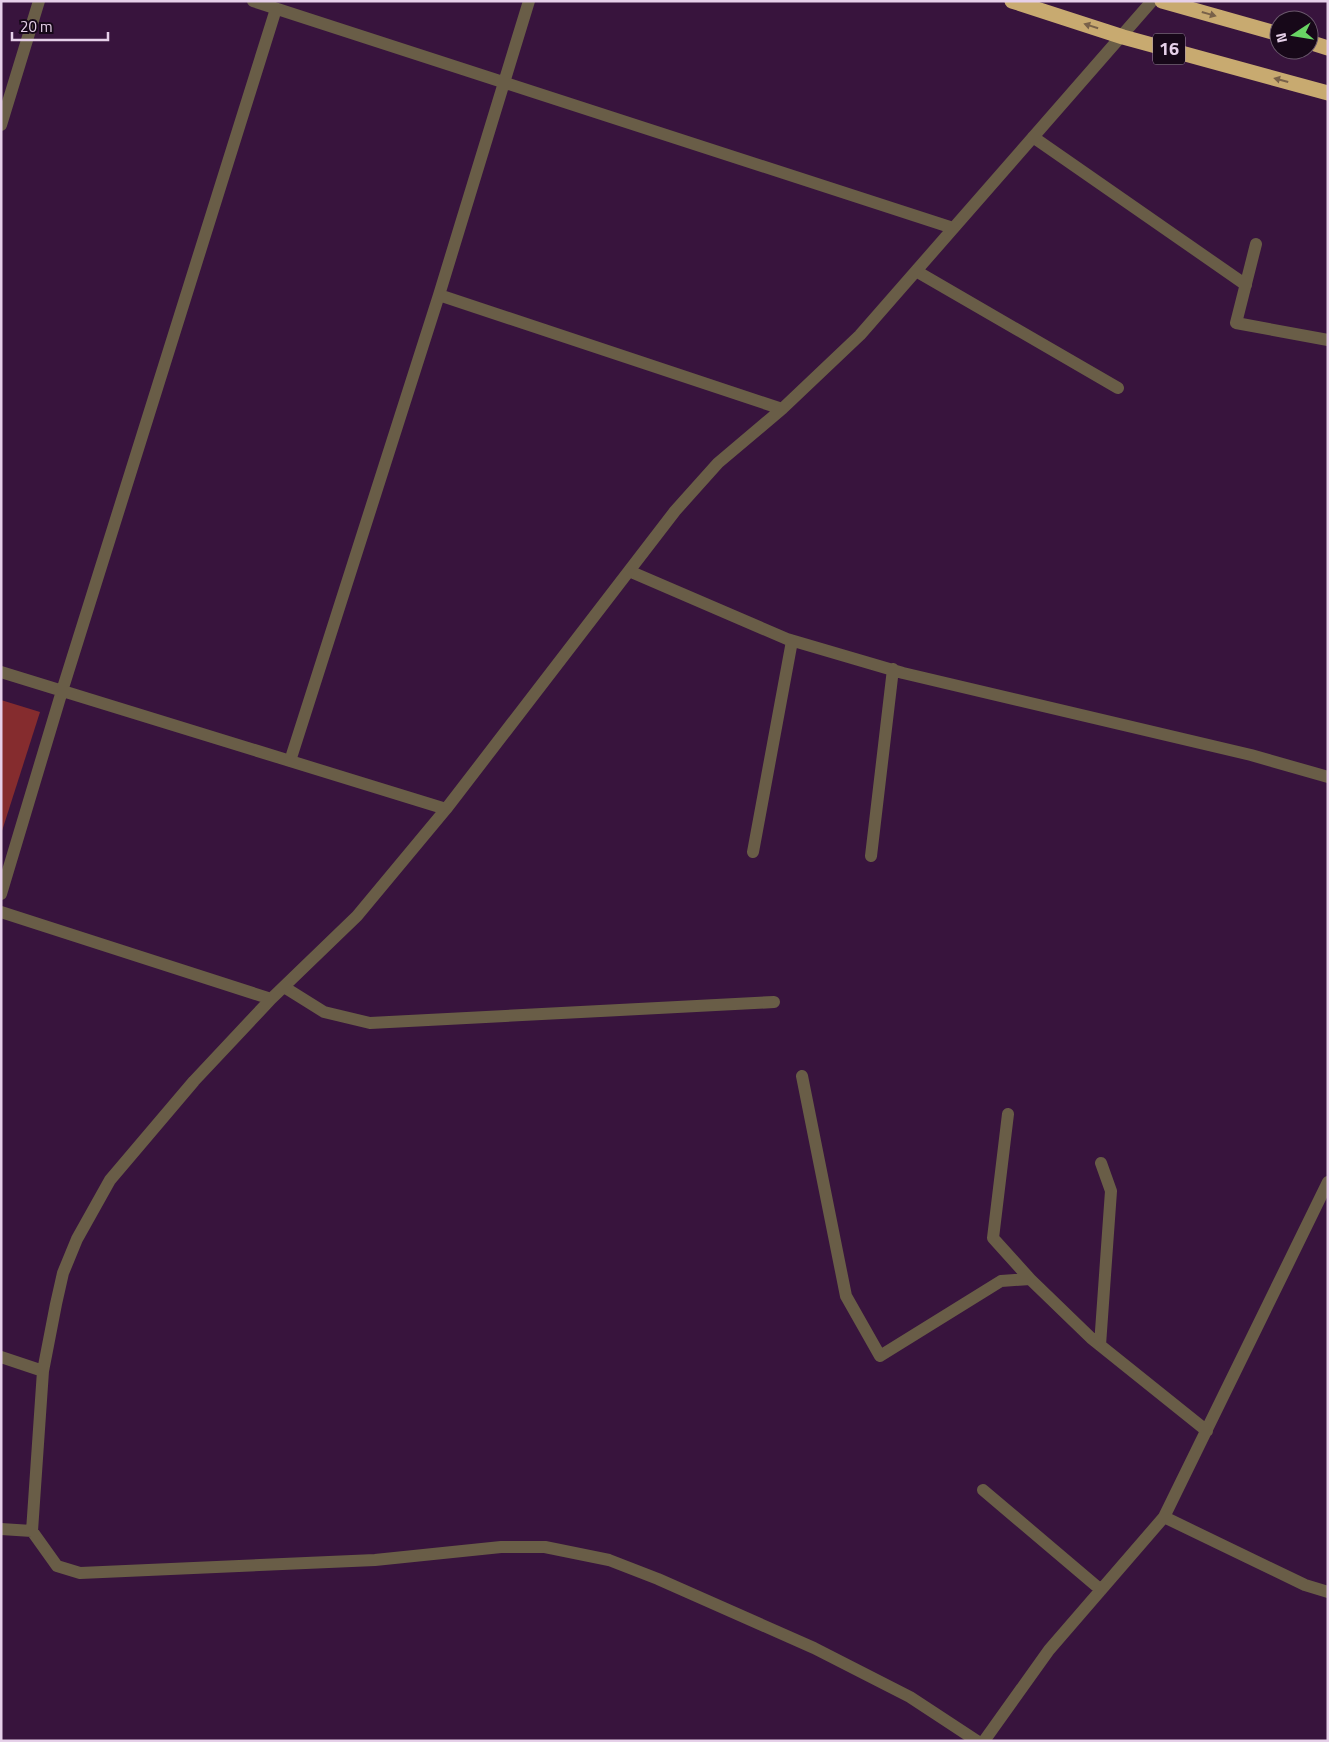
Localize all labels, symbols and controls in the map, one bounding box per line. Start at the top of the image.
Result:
scale bar [12,10,109,42]
north arrow [1269,10,1319,60]
one-way arrow [1202,11,1217,19]
text: 20 m [20,15,53,38]
one-way arrow [1083,22,1098,30]
text: N [1270,31,1292,45]
road number: 16 [1153,34,1185,64]
one-way arrow [1273,76,1288,84]

